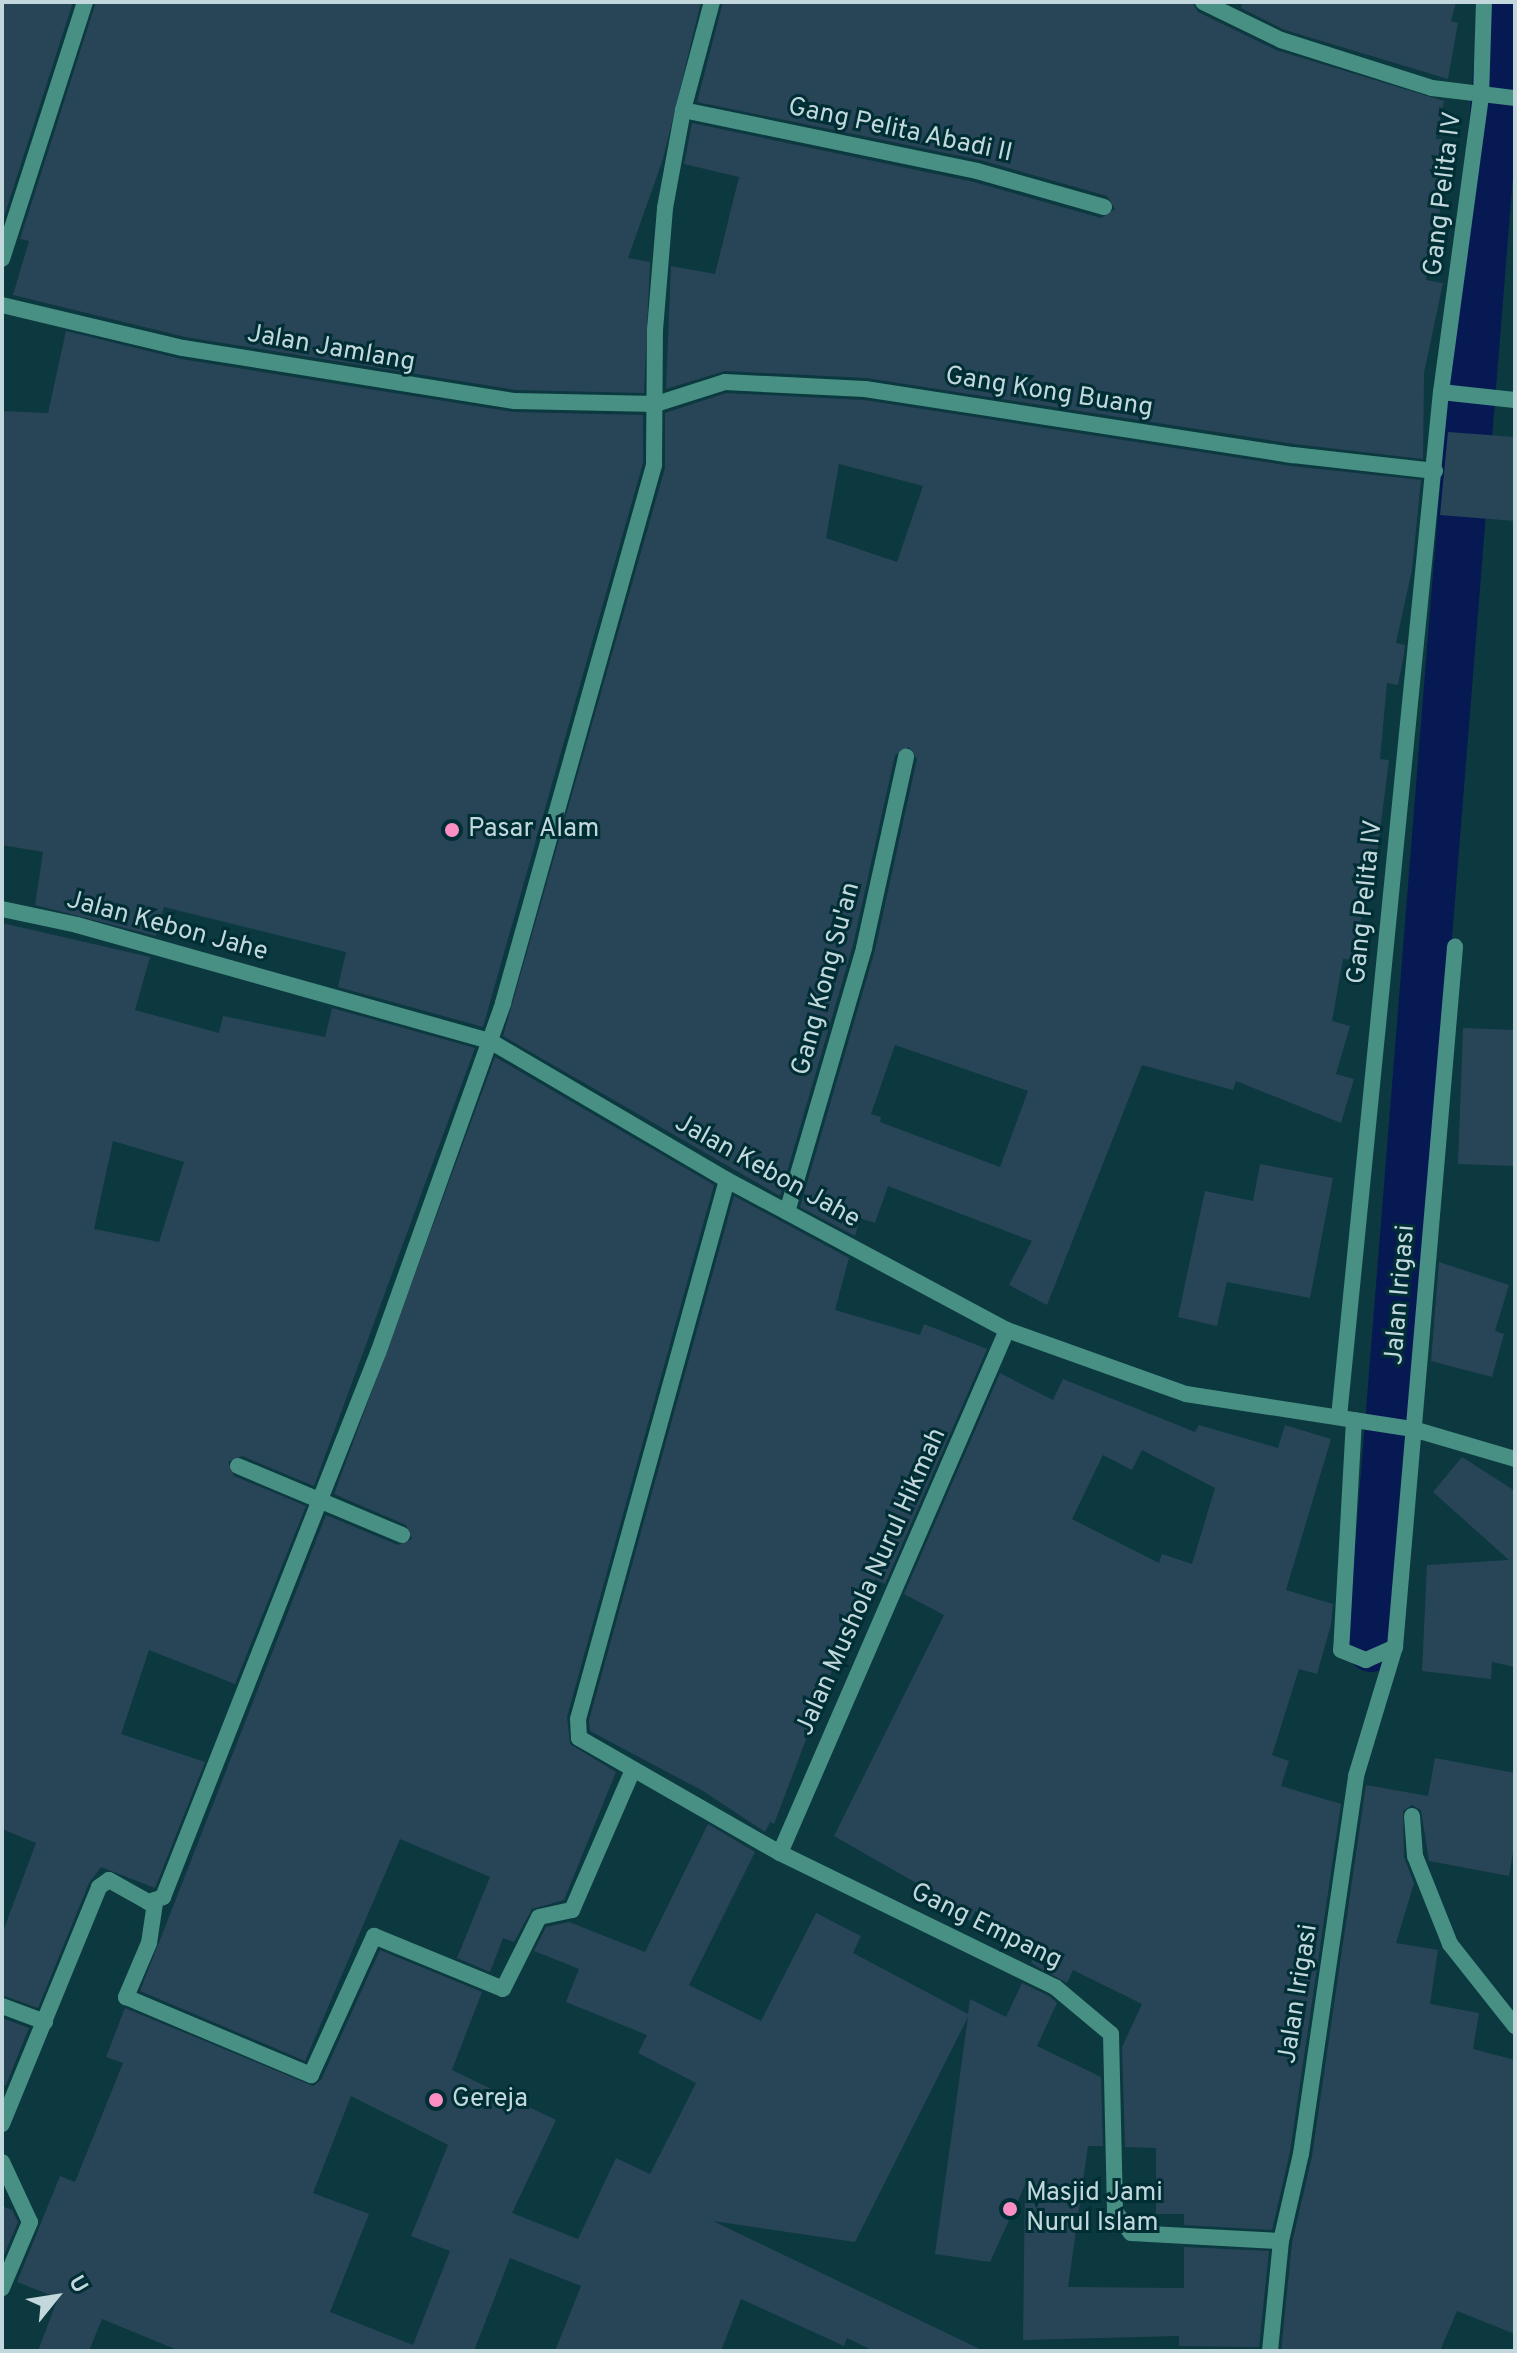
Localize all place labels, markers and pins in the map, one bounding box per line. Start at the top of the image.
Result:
place label: Pasar Alam [468,814,600,846]
marker: Pasar Alam [443,821,461,839]
place label: Gereja [452,2084,528,2116]
marker: Gereja [427,2091,445,2109]
place label: Masjid Jami Nurul Islam [1026,2178,1163,2240]
marker: Masjid Jami Nurul Islam [1001,2200,1019,2218]

